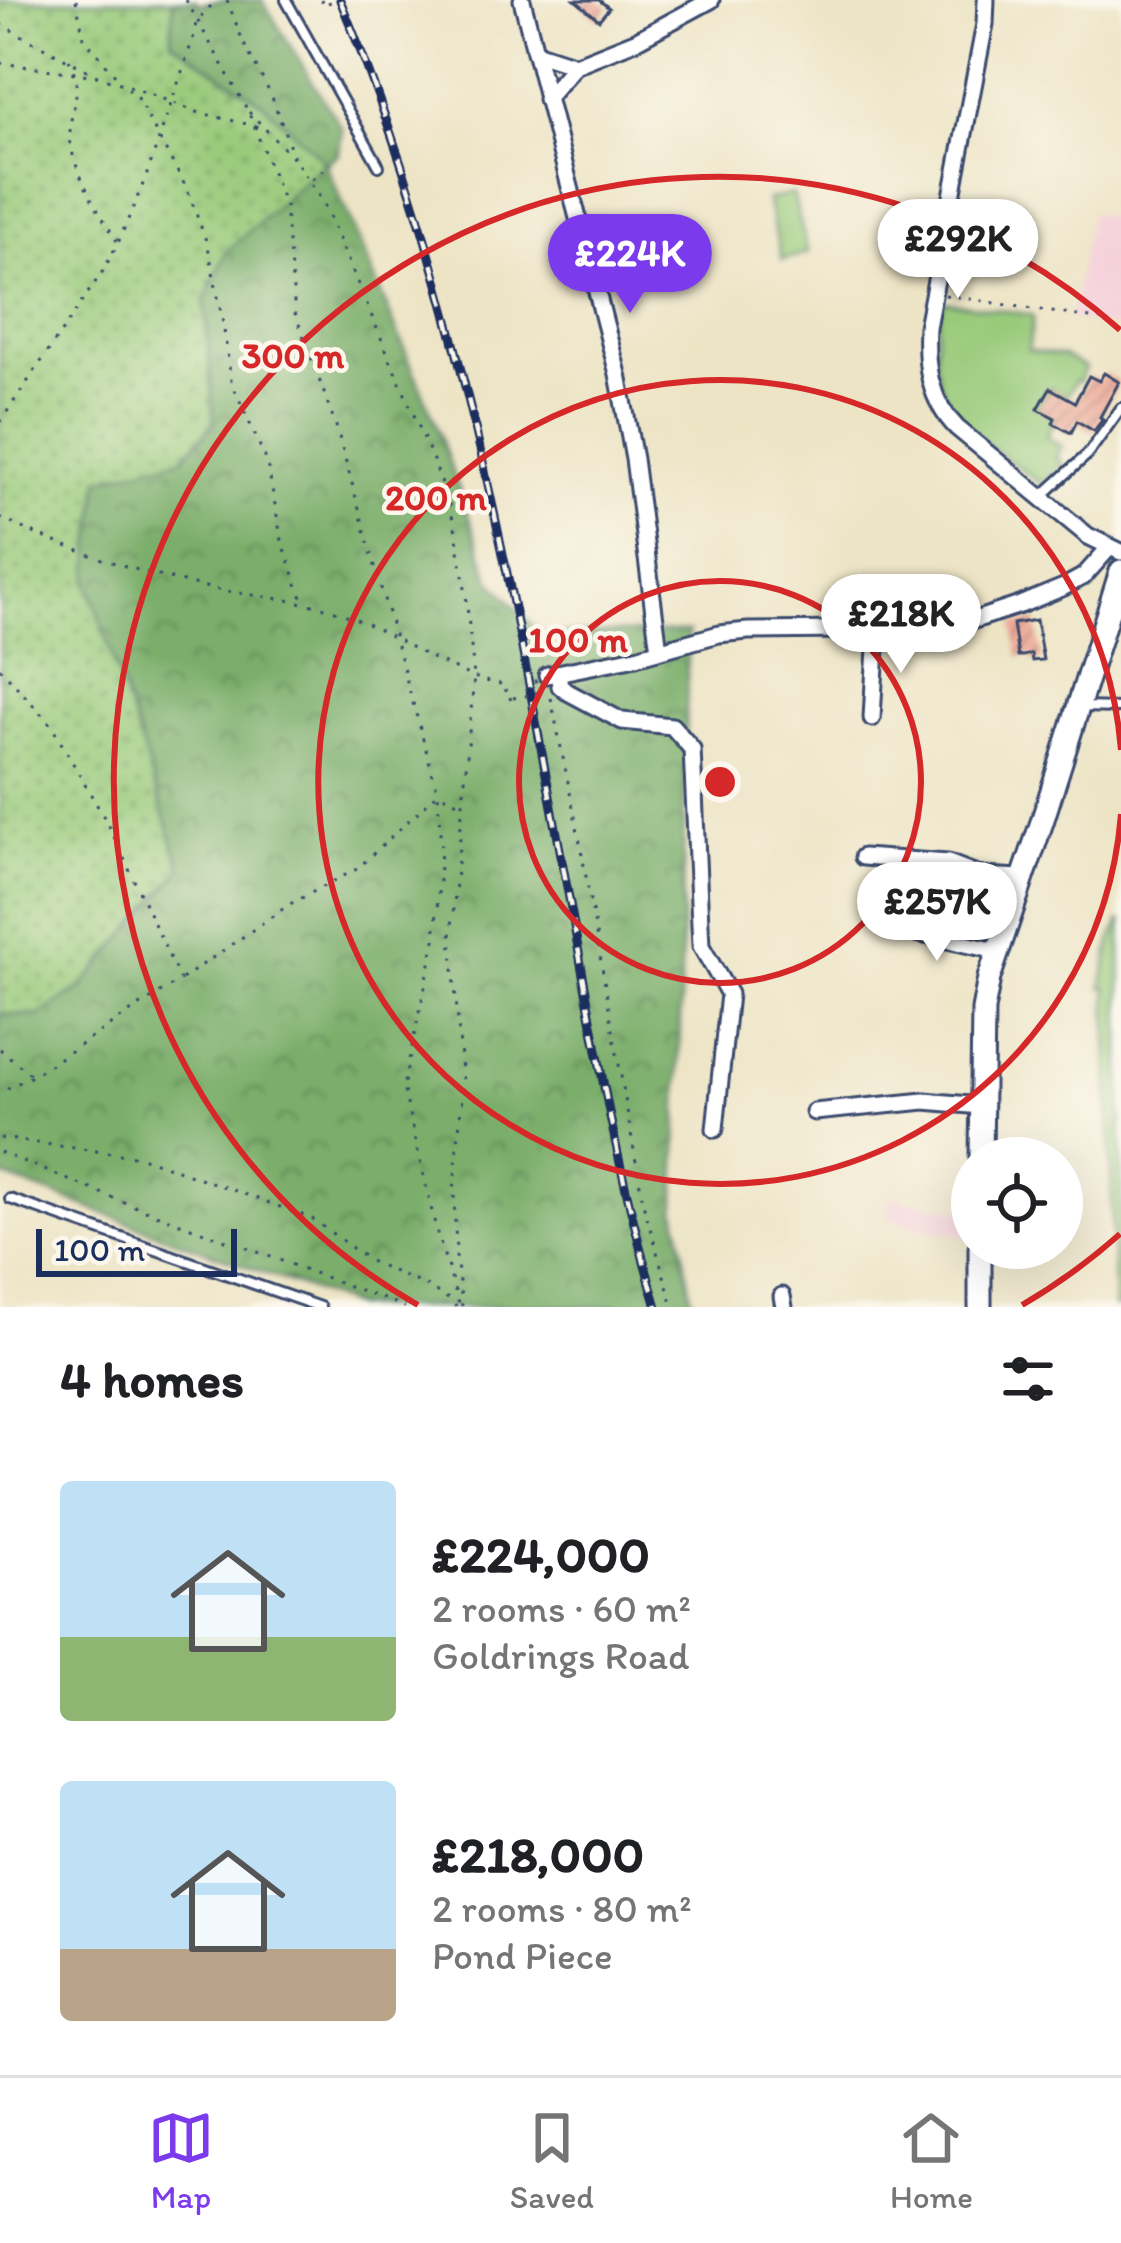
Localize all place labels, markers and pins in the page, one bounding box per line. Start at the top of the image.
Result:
pin: £292K [874,199,1042,301]
pin: £224K [546,214,714,316]
pin: £218K [817,574,985,676]
centre of rings [699,761,741,803]
pin: £257K [853,862,1021,964]

